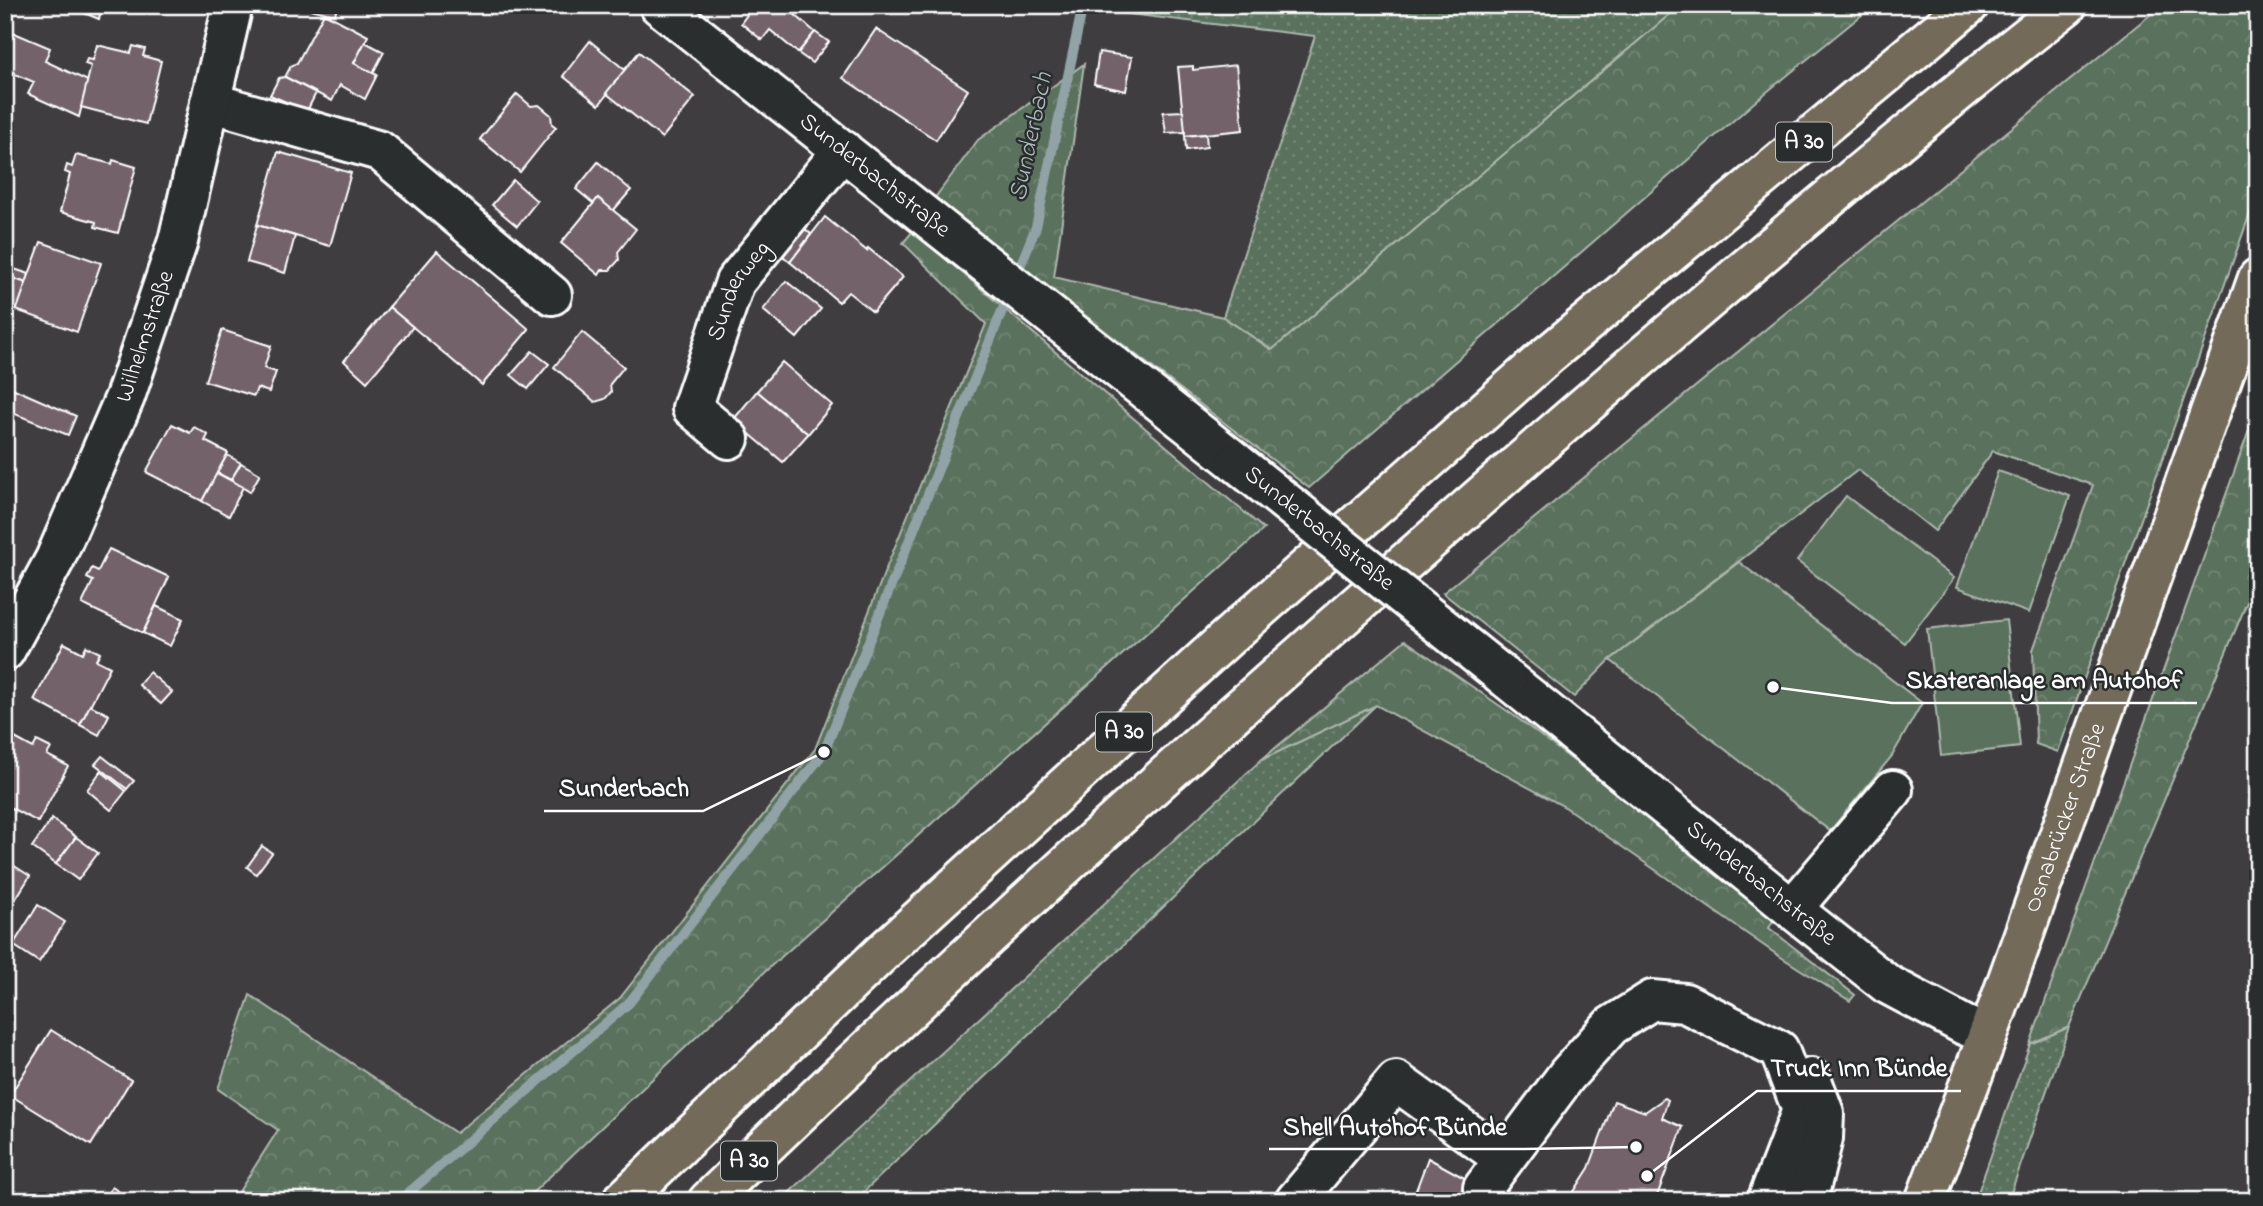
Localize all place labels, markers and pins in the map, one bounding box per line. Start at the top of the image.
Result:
callout: Skateranlage am Autohof [1892,656,2197,703]
callout: Sunderbach [544,764,703,811]
callout: Truck Inn Bünde [1757,1044,1961,1091]
callout: Shell Autohof Bünde [1269,1102,1521,1149]

